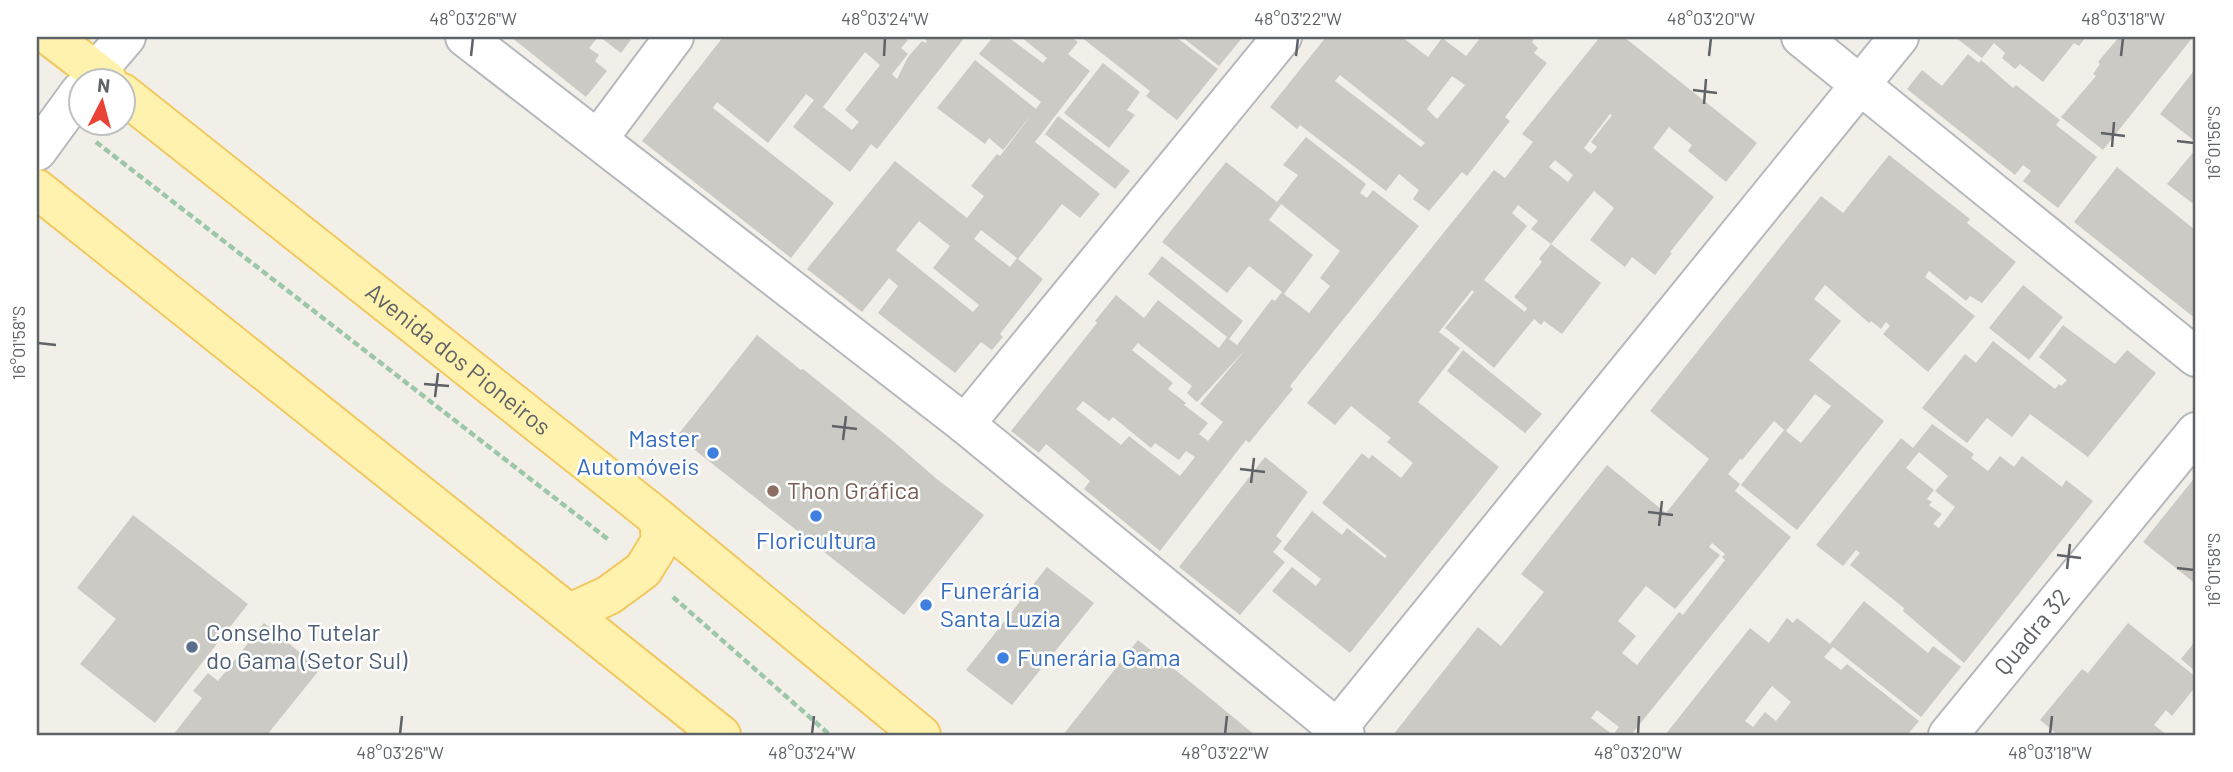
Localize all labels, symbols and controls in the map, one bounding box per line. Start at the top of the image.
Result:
text: 48°03'26"W [429,7,517,29]
text: 48°03'24"W [841,7,929,29]
text: 48°03'22"W [1254,7,1342,29]
text: 48°03'20"W [1667,7,1755,29]
text: 48°03'18"W [2081,7,2165,29]
north arrow [66,66,136,136]
text: N [96,72,111,97]
text: 16°01'56"S [2202,106,2224,180]
street label: Avenida dos Pioneiros [361,276,557,441]
text: 16°01'58"S [7,306,29,380]
place label: Master Automóveis [577,423,699,480]
marker: Master Automóveis [705,445,721,461]
place label: Thon Gráfica [787,475,919,504]
marker: Thon Gráfica [765,483,781,499]
marker: Floricultura [808,508,824,524]
place label: Floricultura [756,525,876,554]
text: 16°01'58"S [2202,533,2224,607]
place label: Funerária Santa Luzia [940,575,1061,632]
street label: Quadra 32 [1987,582,2075,680]
marker: Funerária Santa Luzia [918,597,934,613]
place label: Conselho Tutelar do Gama (Setor Sul) [206,617,408,674]
marker: Conselho Tutelar do Gama (Setor Sul) [184,639,200,655]
place label: Funerária Gama [1017,642,1180,671]
marker: Funerária Gama [995,650,1011,666]
text: 48°03'26"W [356,741,444,763]
text: 48°03'24"W [768,741,856,763]
text: 48°03'22"W [1181,741,1269,763]
text: 48°03'20"W [1594,741,1682,763]
text: 48°03'18"W [2008,741,2092,763]

